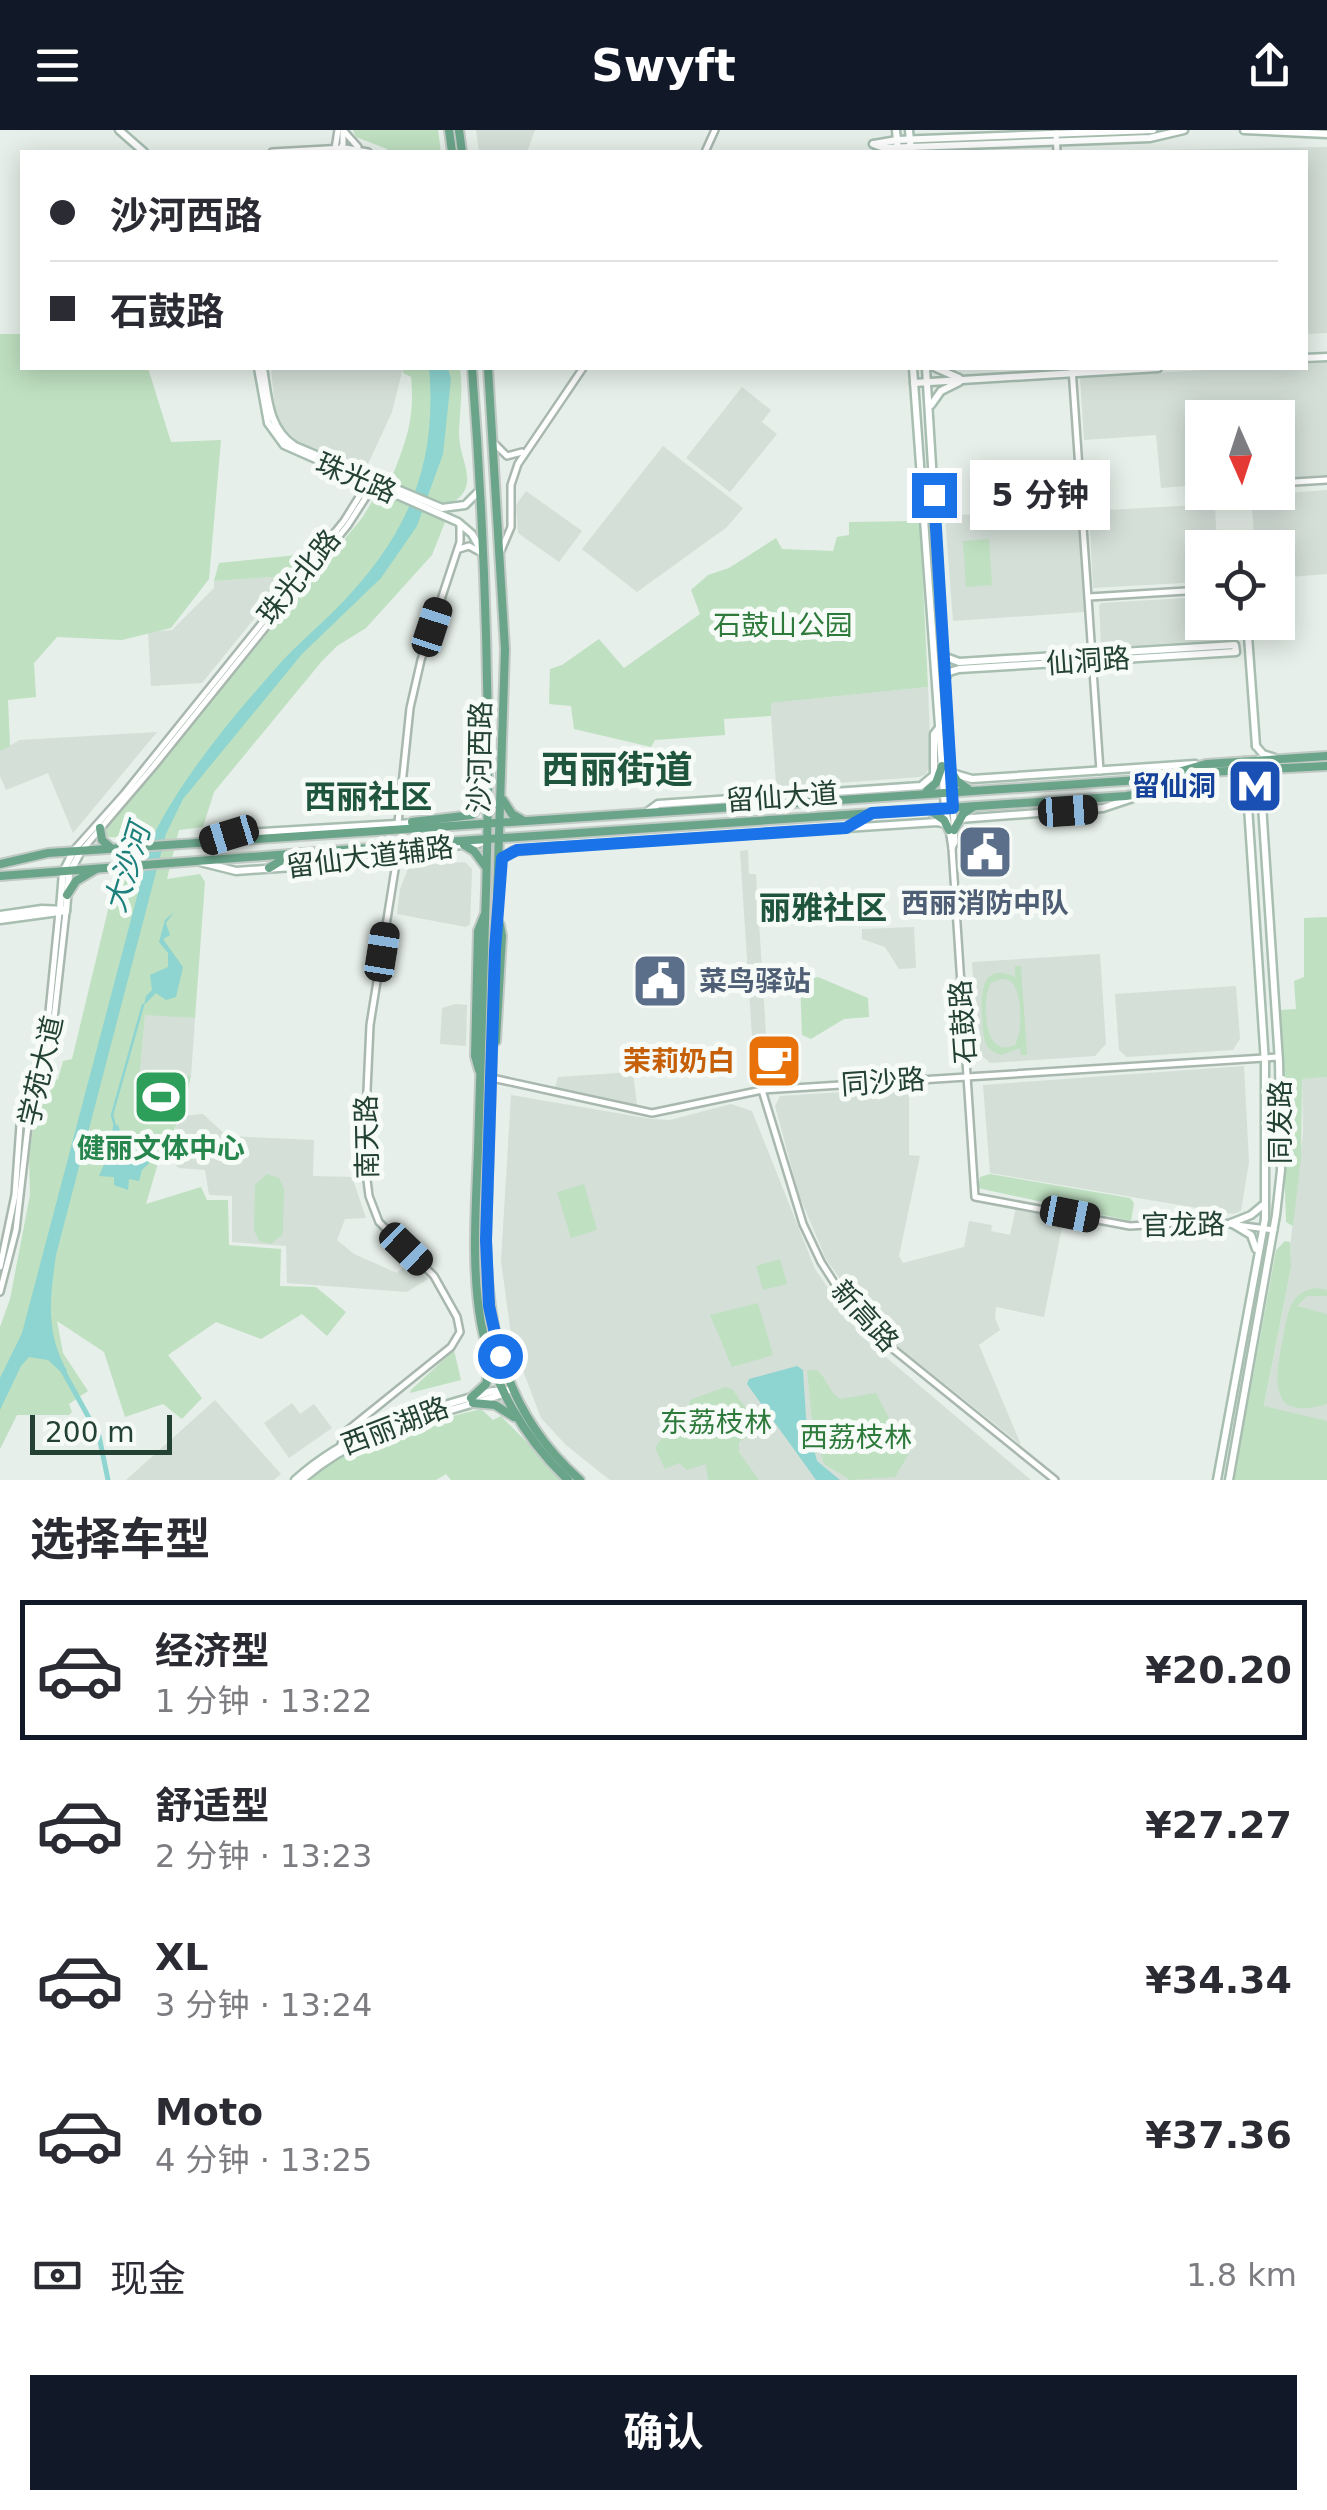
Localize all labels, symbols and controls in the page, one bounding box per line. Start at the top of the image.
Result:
icon: menu [30,38,85,93]
icon: share [1242,38,1297,93]
text: Swyft [591,39,736,92]
text: 沙河西路 [110,194,262,238]
text: 石鼓路 [110,290,224,334]
north arrow [1185,400,1295,510]
map controls [1185,400,1295,640]
street label: 珠光路 [311,446,401,510]
callout: 5 分钟 [969,460,1109,530]
route end [912,473,957,518]
text: 5 分钟 [991,476,1089,514]
street label: 珠光北路 [251,523,347,631]
button: locate [1185,530,1295,640]
car [408,594,456,660]
park label: 石鼓山公园 [713,609,853,642]
street label: 仙洞路 [1045,642,1131,680]
street label: 沙河西路 [463,701,497,813]
district label: 西丽街道 [541,748,693,792]
metro station icon: 留仙洞 [1225,756,1285,816]
place label: 留仙洞 [1132,770,1216,803]
street label: 留仙大道 [725,777,839,817]
district label: 西丽社区 [304,778,432,816]
car [1037,794,1099,828]
car [196,812,262,858]
water label: 大沙河 [97,815,158,916]
public building icon: 西丽消防中队 [955,822,1015,882]
street label: 留仙大道辅路 [285,830,455,884]
place label: 西丽消防中队 [901,887,1069,920]
district label: 丽雅社区 [759,889,887,927]
car [362,920,402,984]
public building icon: 菜鸟驿站 [630,951,690,1011]
place label: 菜鸟驿站 [699,965,811,998]
street label: 石鼓路 [944,979,982,1065]
street label: 学苑大道 [12,1013,70,1129]
cafe icon: 茉莉奶白 [744,1031,804,1091]
place label: 茉莉奶白 [623,1045,735,1078]
street label: 同沙路 [840,1063,926,1101]
sports icon: 健丽文体中心 [131,1067,191,1127]
street label: 同发路 [1264,1080,1297,1164]
street label: 南天路 [350,1095,384,1179]
place label: 健丽文体中心 [77,1132,245,1165]
car [1038,1194,1102,1234]
street label: 官龙路 [1141,1208,1225,1242]
car [374,1217,438,1281]
street label: 新高路 [825,1274,905,1358]
route start [478,1334,523,1379]
street label: 西丽湖路 [337,1391,453,1461]
park label: 东荔枝林 [660,1406,772,1439]
scale bar [30,1410,172,1454]
text: 200 m [45,1416,135,1449]
park label: 西荔枝林 [800,1421,912,1454]
text: 选择车型 [30,1513,210,1566]
icon: car [35,1625,125,1715]
text: 经济型 [155,1629,269,1673]
text: ¥20.20 [1145,1648,1292,1692]
text: 1 分钟 · 13:22 [155,1682,372,1720]
icon: car [35,1780,125,1870]
text: 舒适型 [155,1784,269,1828]
text: ¥27.27 [1145,1803,1292,1847]
text: 2 分钟 · 13:23 [155,1837,372,1875]
icon: car [35,1935,125,2025]
text: XL [155,1935,209,1979]
text: ¥34.34 [1145,1958,1292,2002]
text: 3 分钟 · 13:24 [155,1986,372,2024]
icon: car [35,2090,125,2180]
text: Moto [155,2090,263,2134]
text: ¥37.36 [1145,2113,1292,2157]
text: 4 分钟 · 13:25 [155,2141,372,2179]
icon: cash [30,2248,85,2303]
text: 1.8 km [1186,2256,1297,2294]
text: 现金 [110,2257,186,2301]
button: 确认 [30,2375,1297,2490]

